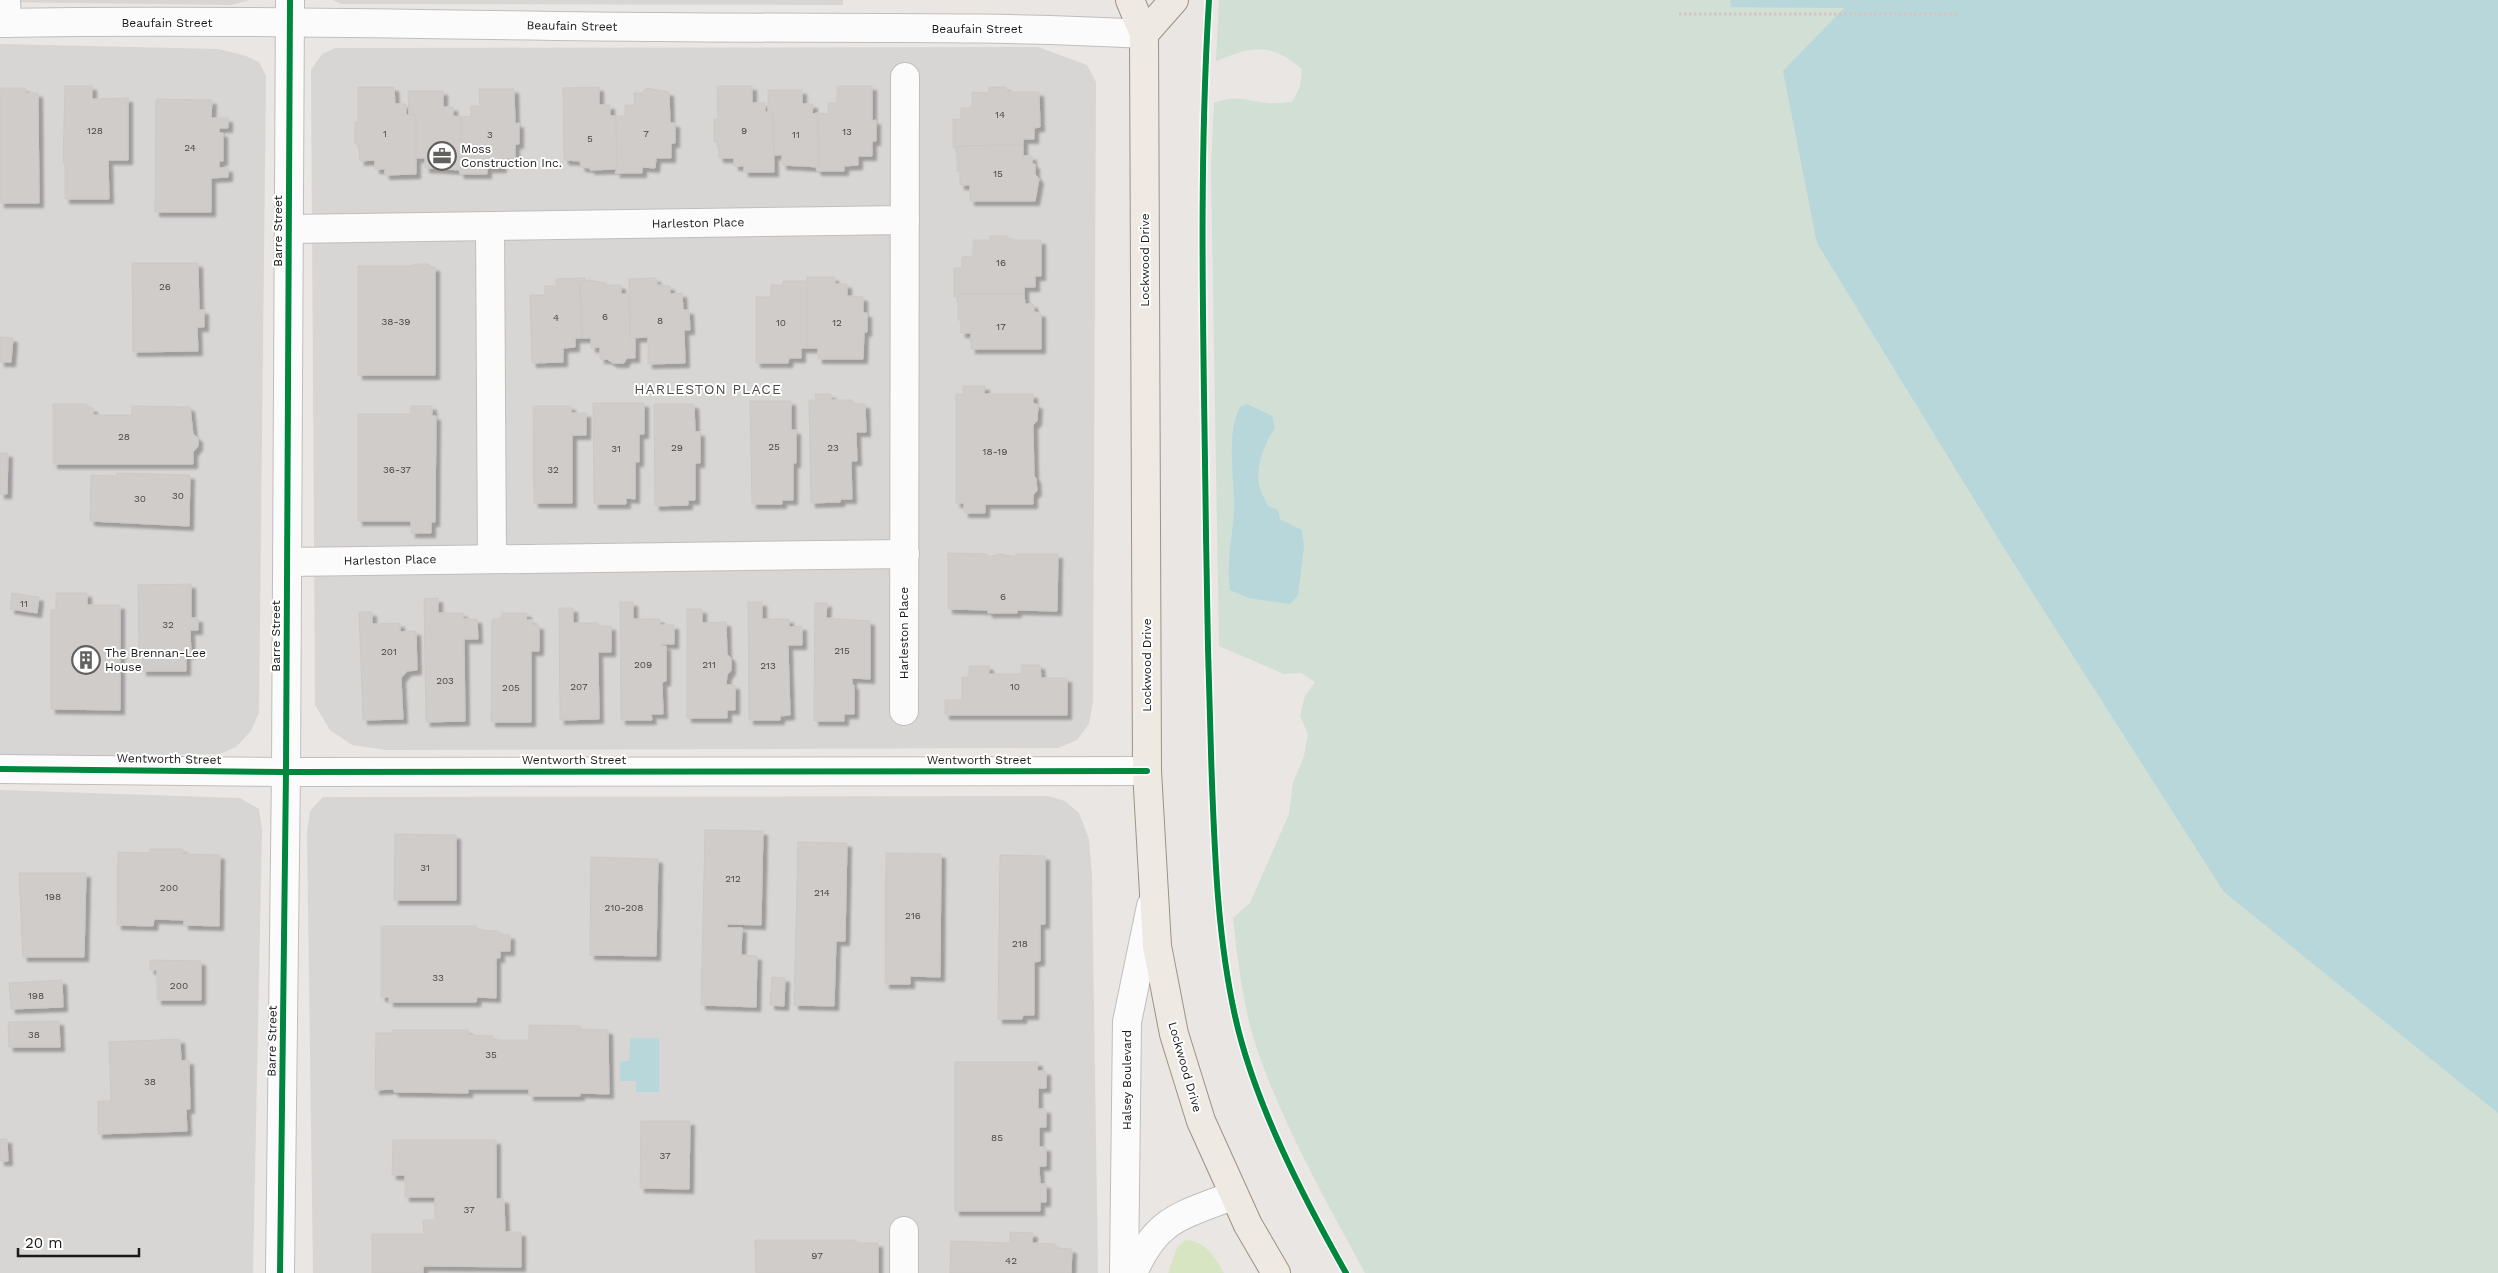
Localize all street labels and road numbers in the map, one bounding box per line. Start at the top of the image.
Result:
street label: Beaufain Street [122,16,212,30]
street label: Beaufain Street [526,18,618,34]
street label: Beaufain Street [932,22,1022,36]
street label: Barre Street [271,195,285,267]
street label: Lockwood Drive [1138,213,1152,307]
street label: Harleston Place [652,215,744,231]
street label: Harleston Place [344,552,436,568]
street label: Harleston Place [897,587,911,679]
street label: Barre Street [269,600,283,672]
street label: Lockwood Drive [1140,618,1154,712]
street label: Wentworth Street [117,751,221,767]
street label: Wentworth Street [522,753,626,767]
street label: Wentworth Street [927,753,1031,767]
street label: Barre Street [264,1005,280,1077]
street label: Lockwood Drive [1165,1020,1205,1114]
street label: Halsey Boulevard [1120,1030,1134,1130]

